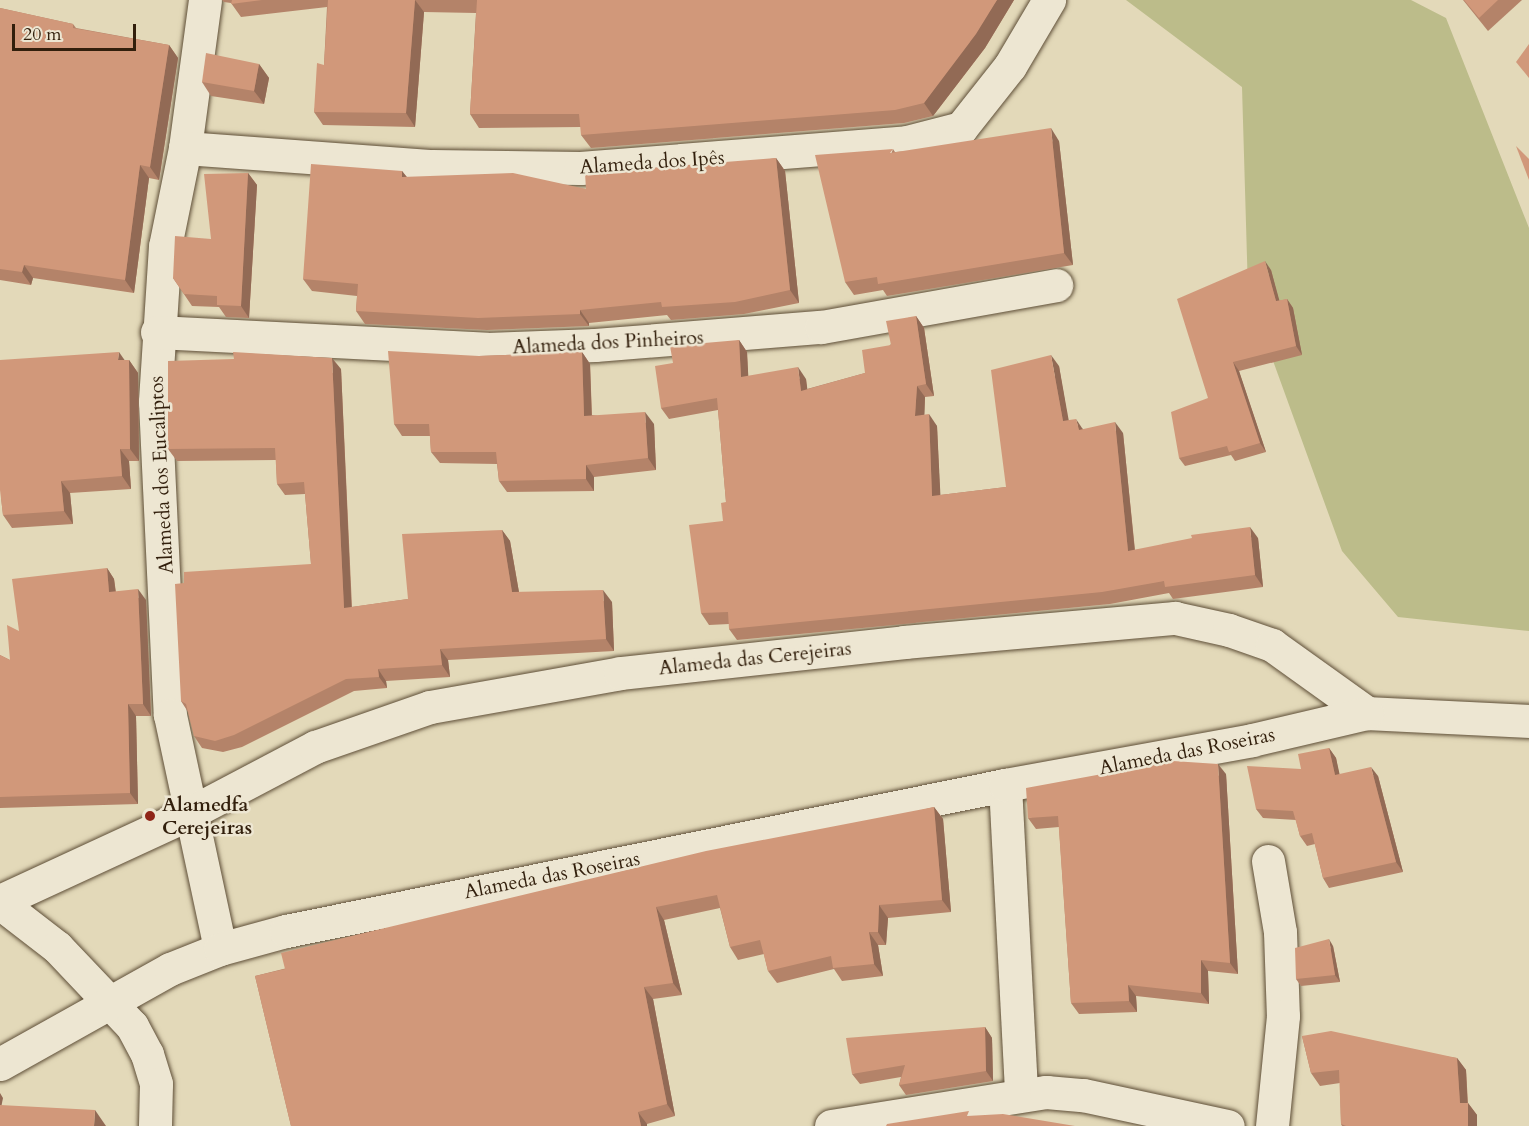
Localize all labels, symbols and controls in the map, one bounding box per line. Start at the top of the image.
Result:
scale bar [15,12,140,50]
text: 20 m [23,22,62,47]
street label: Alameda dos Ipês [579,145,725,179]
street label: Alameda dos Pinheiros [512,325,704,359]
street label: Alameda dos Eucaliptos [144,375,178,575]
street label: Alameda das Cerejeiras [657,636,853,680]
street label: Alameda das Roseiras [1097,722,1277,780]
place label: Alamedfa Cerejeiras [162,792,252,839]
marker: Alamedfa Cerejeiras [143,809,157,823]
street label: Alameda das Roseiras [462,846,642,904]

